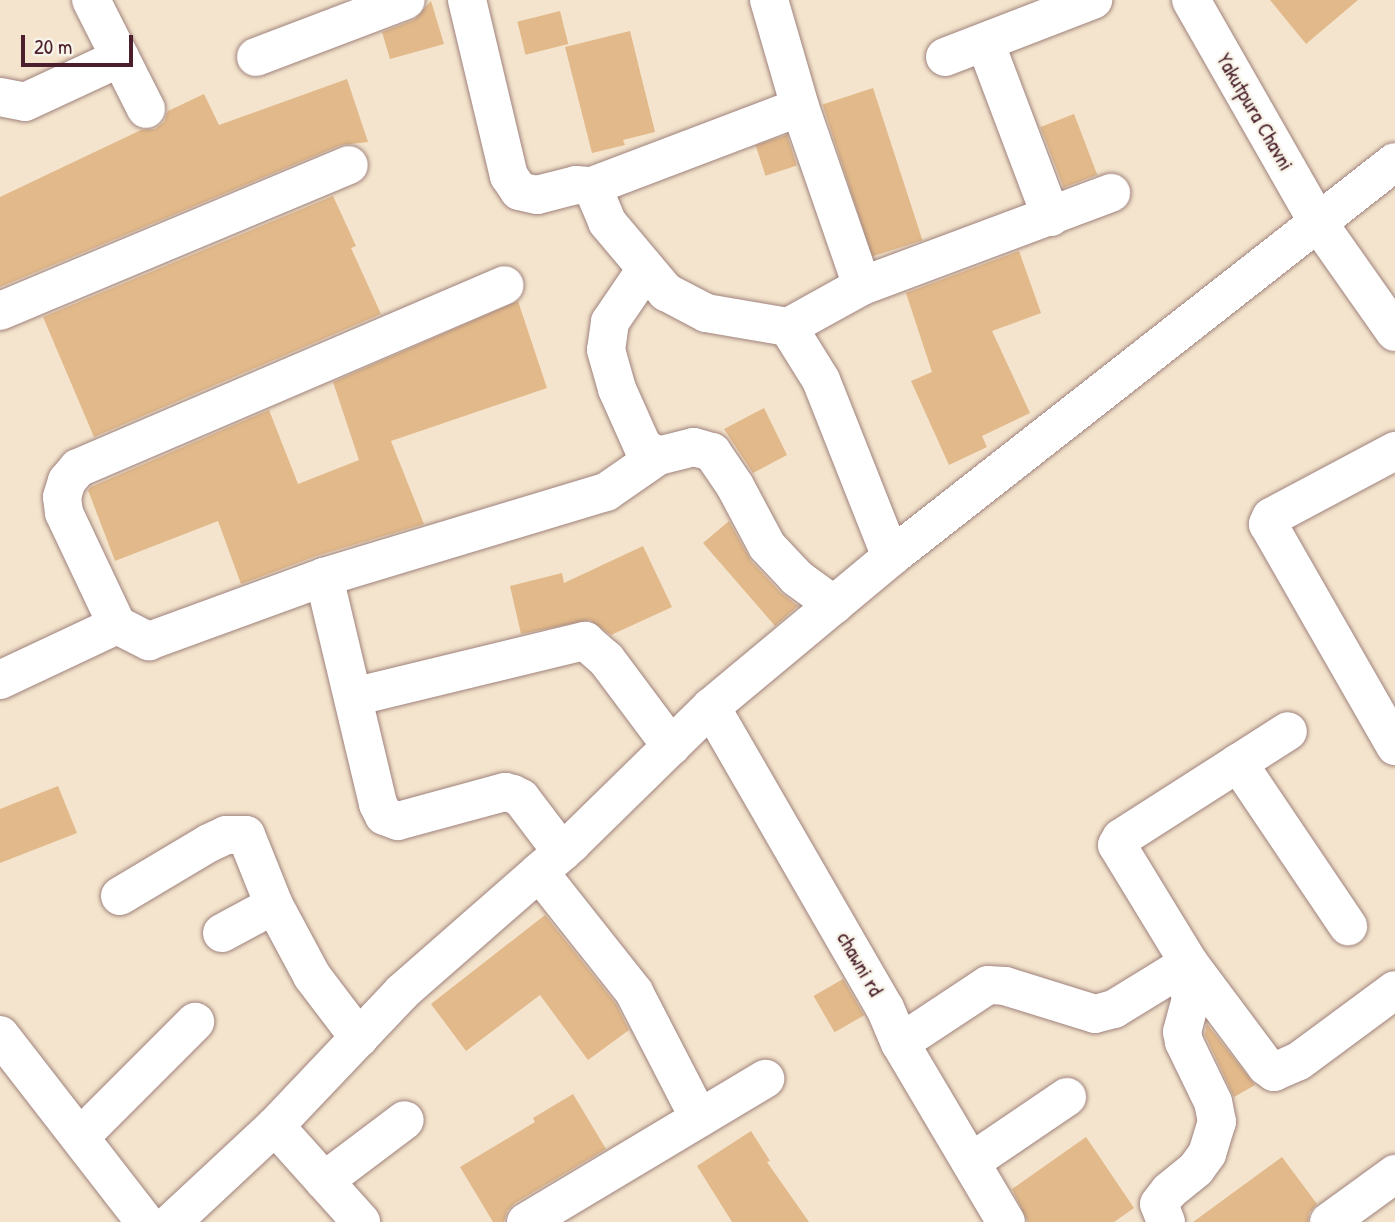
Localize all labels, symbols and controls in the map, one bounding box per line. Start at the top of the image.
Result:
scale bar [24,21,136,65]
text: 20 m [34,32,72,61]
street label: Yakutpura Chavni [1211,49,1299,175]
street label: chawni rd [832,927,888,1001]

